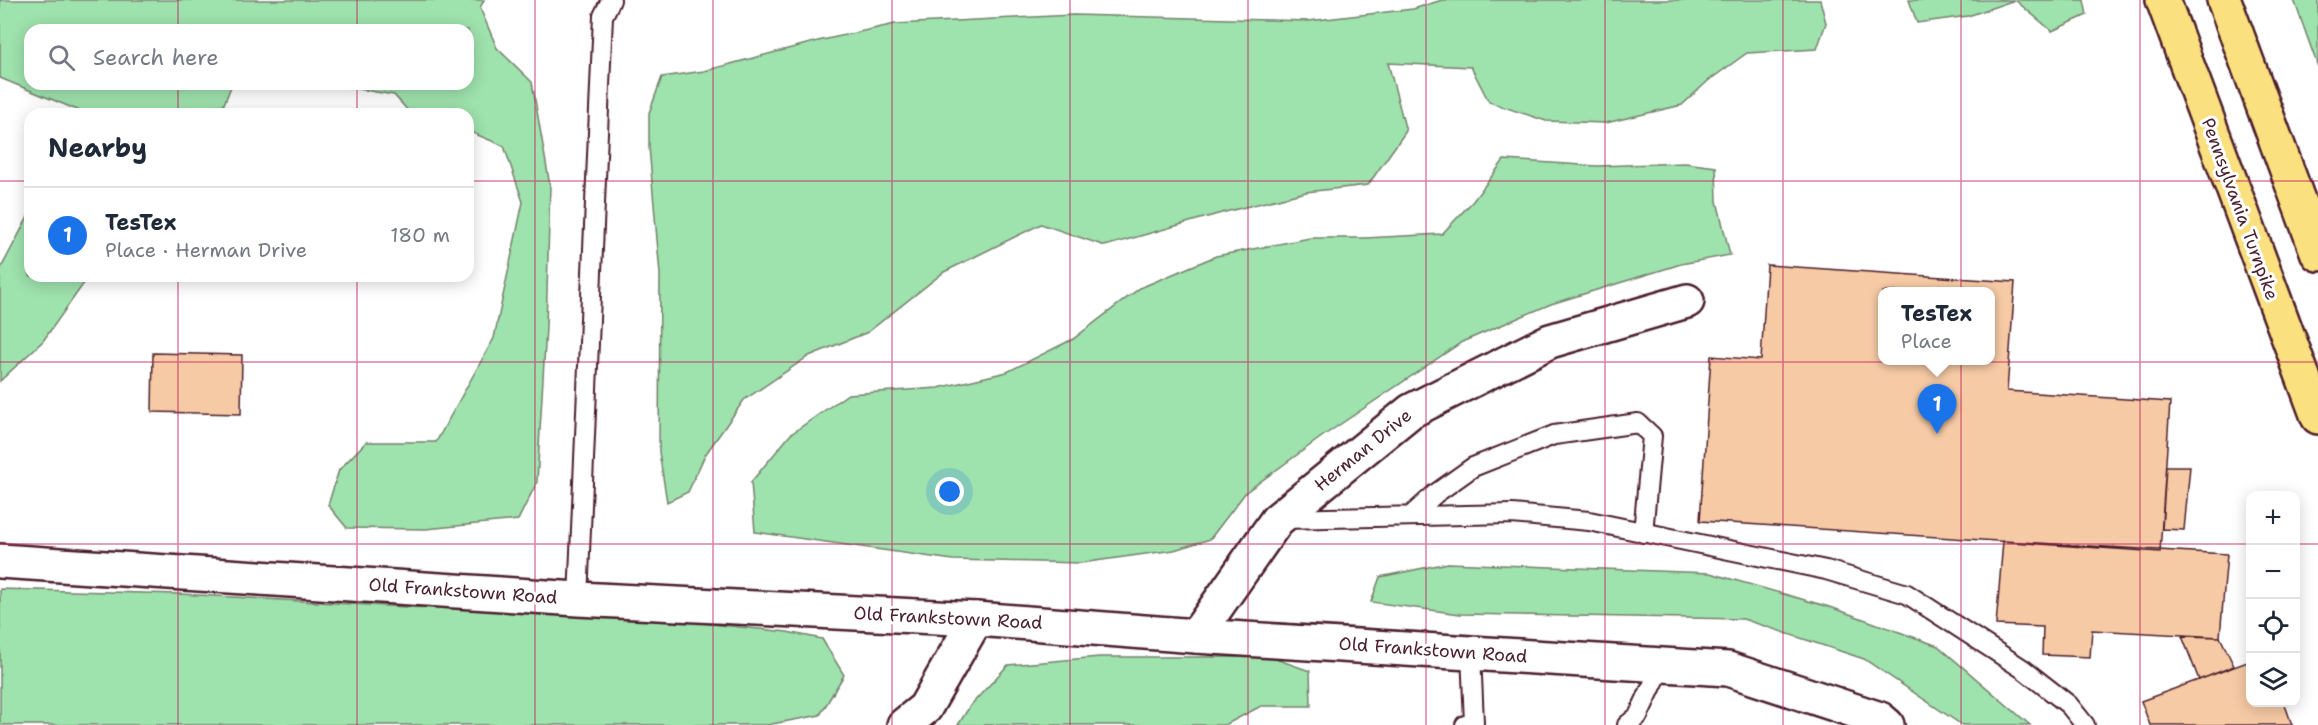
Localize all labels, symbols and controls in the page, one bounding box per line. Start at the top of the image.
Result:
search box [24,24,474,90]
icon: search [45,41,78,74]
text: Search here [93,43,219,72]
street label: Pennsylvania Turnpike [2196,115,2284,303]
text: Nearby [48,130,147,165]
text: TesTex [105,208,176,237]
text: 1 [63,222,72,248]
text: 180 m [390,222,450,248]
text: Place · Herman Drive [105,237,307,263]
popup [1878,287,1995,365]
text: TesTex [1901,299,1972,328]
text: Place [1901,328,1952,354]
pin: 1 [1918,384,1956,434]
street label: Herman Drive [1309,403,1417,497]
your location [935,477,964,506]
map controls [2246,491,2300,707]
button: + [2246,491,2300,545]
button: − [2246,545,2300,599]
street label: Old Frankstown Road [368,572,558,610]
button: locate [2246,599,2300,653]
street label: Old Frankstown Road [853,601,1043,635]
street label: Old Frankstown Road [1338,631,1528,669]
button: layers [2246,653,2300,707]

